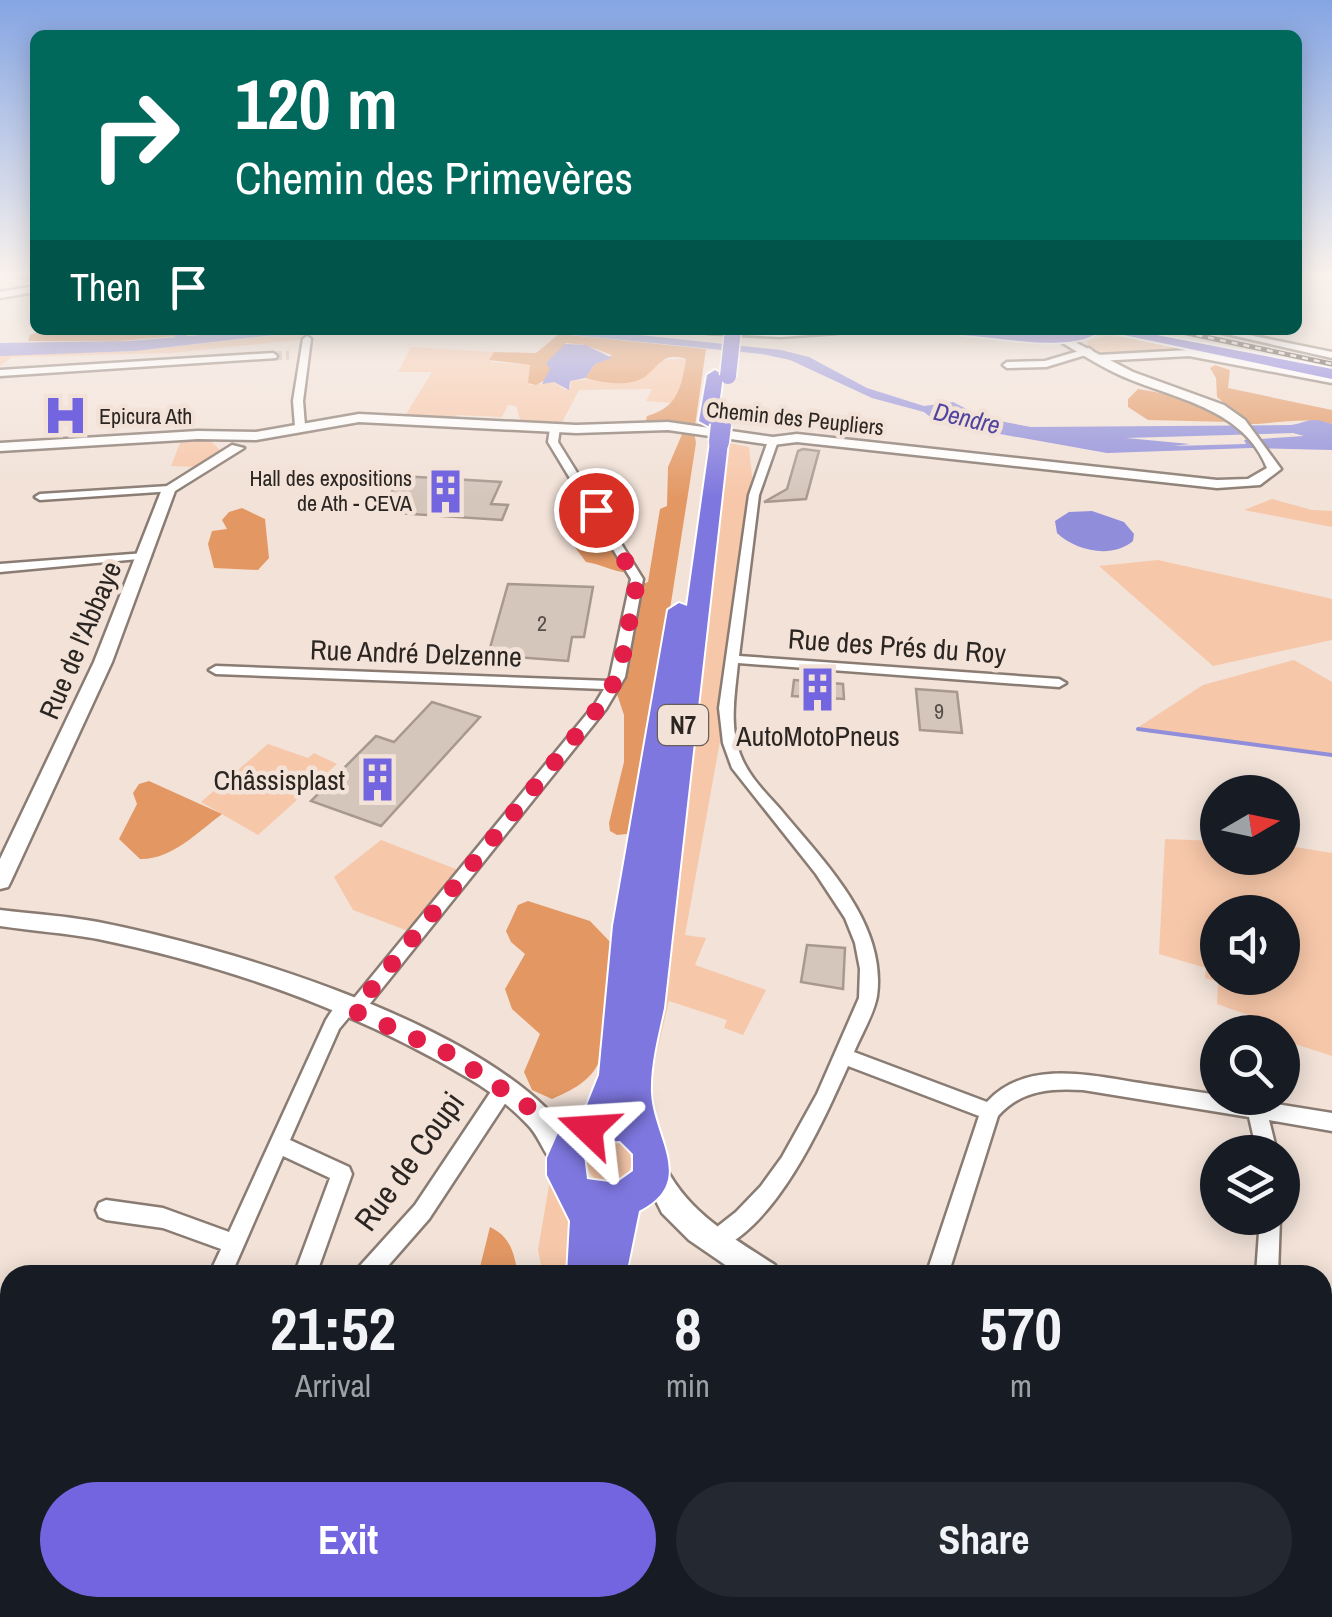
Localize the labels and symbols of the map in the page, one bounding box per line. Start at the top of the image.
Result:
hospital icon: Epicura Ath [42,392,90,440]
street label: Chemin des Peupliers [705,394,885,442]
water label: Dendre [930,394,1004,442]
place label: Epicura Ath [99,401,192,431]
place label: Hall des expositions de Ath - CEVA [250,463,413,518]
building icon: Hall des expositions de Ath - CEVA [421,467,469,515]
pin [554,468,639,553]
street label: Rue de l'Abbaye [30,555,130,725]
house number: 2 [537,608,547,638]
street label: Rue des Prés du Roy [787,619,1008,673]
street label: Rue André Delzenne [309,630,523,676]
building icon: AutoMotoPneus [794,666,842,714]
house number: 9 [934,696,944,726]
road number: N7 [658,705,708,745]
place label: AutoMotoPneus [735,717,900,755]
building icon: Châssisplast [354,756,402,804]
place label: Châssisplast [214,761,345,799]
north arrow [1200,775,1300,875]
position arrow [536,1077,640,1181]
street label: Rue de Coupi [344,1083,474,1239]

